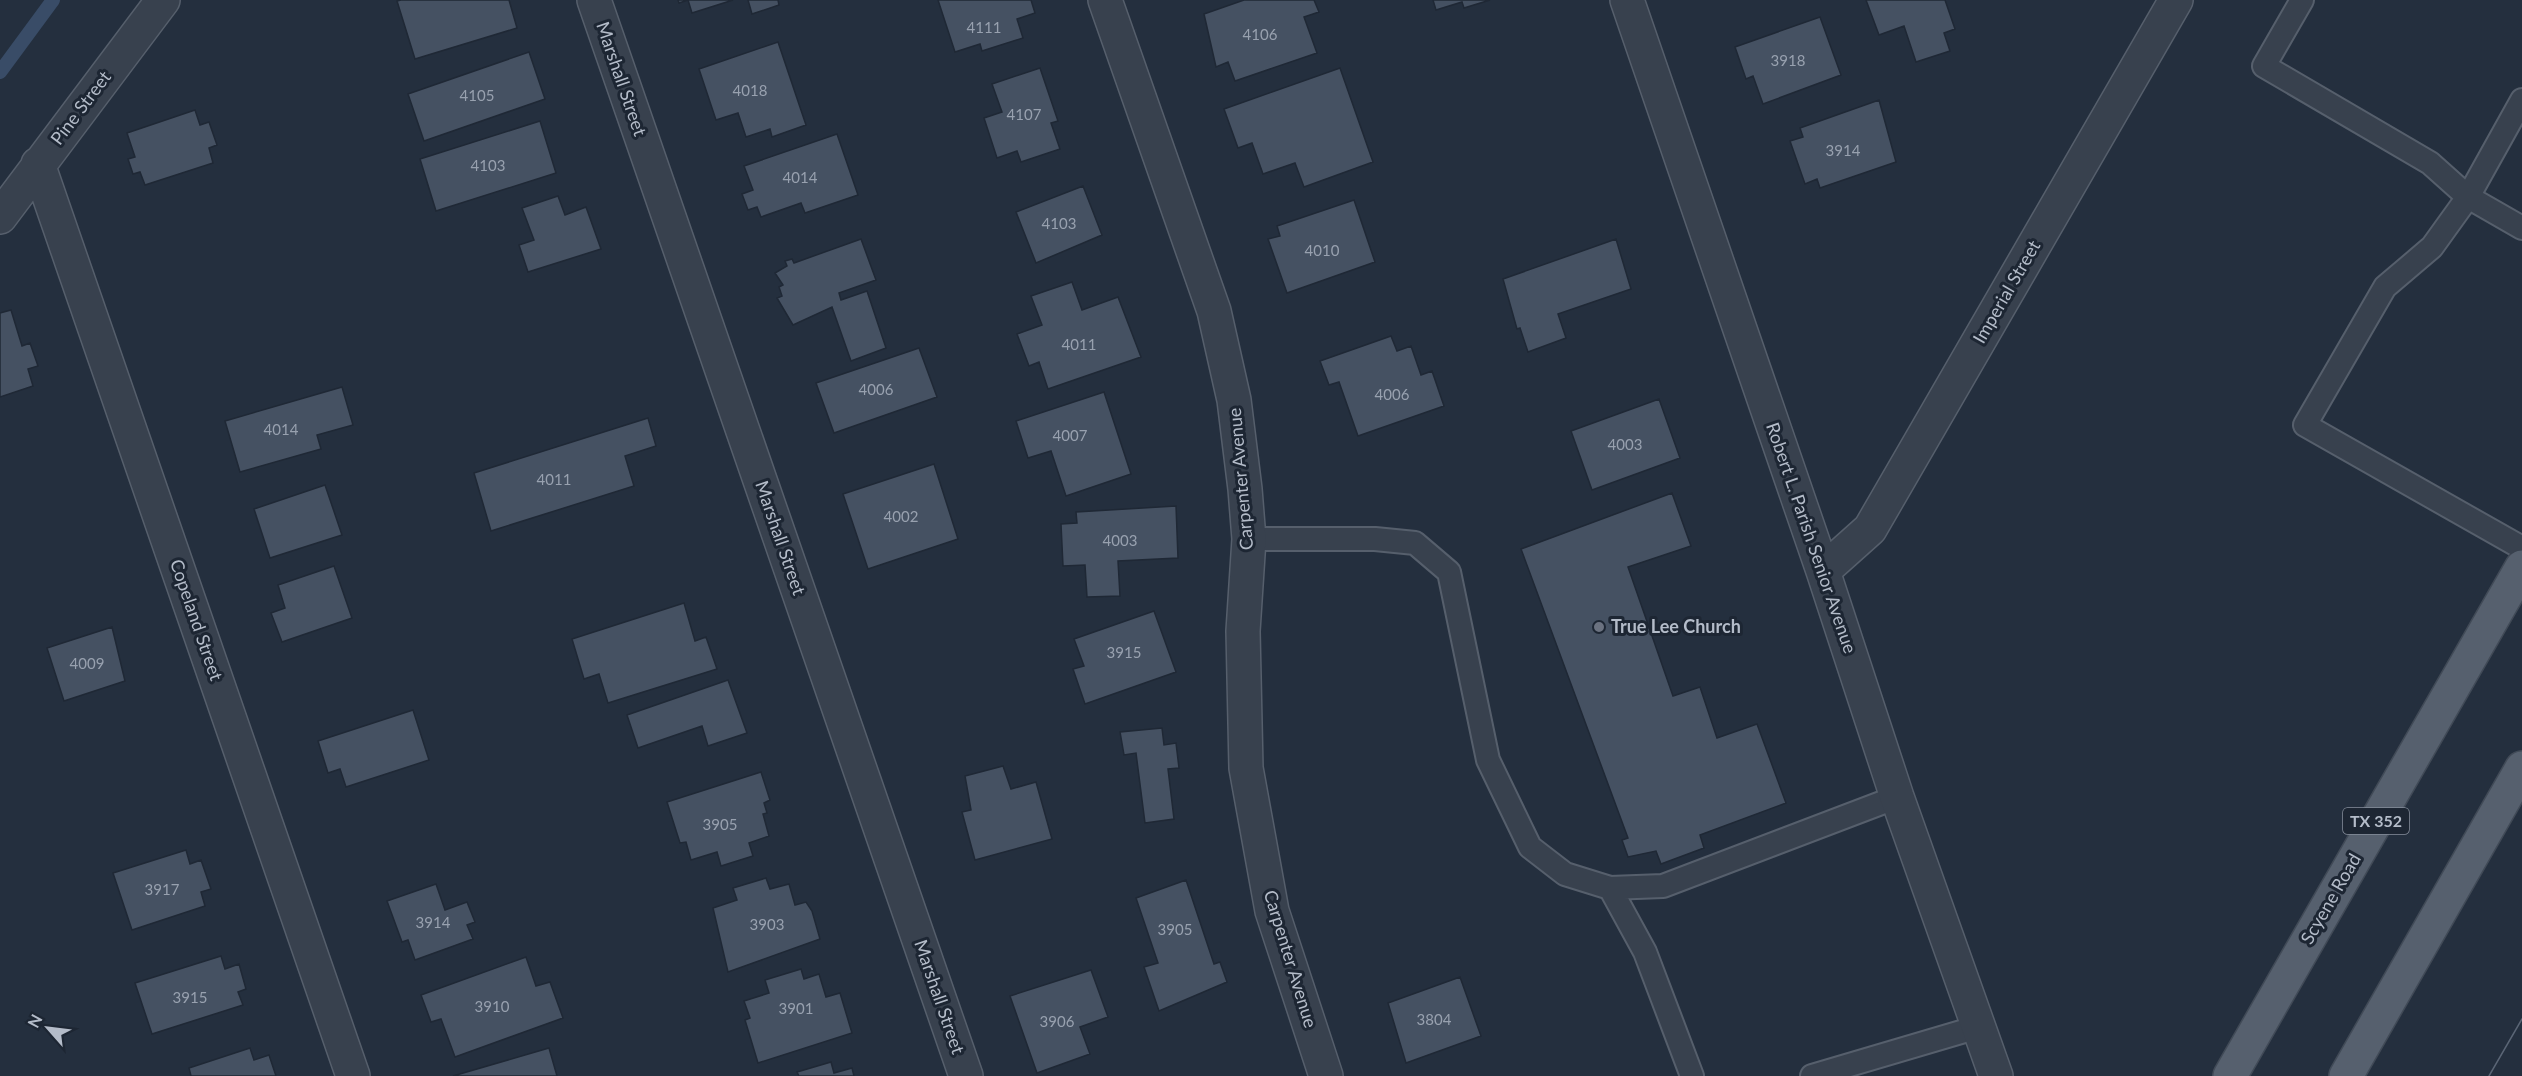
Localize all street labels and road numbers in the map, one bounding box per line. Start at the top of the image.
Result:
street label: Marshall Street [592,19,652,139]
street label: Pine Street [45,66,115,149]
street label: Imperial Street [1968,236,2045,347]
street label: Carpenter Avenue [1223,407,1257,551]
street label: Robert L. Parish Senior Avenue [1762,419,1862,656]
street label: Marshall Street [751,478,811,598]
street label: Copeland Street [166,556,228,684]
road number: TX 352 [2343,808,2409,834]
street label: Scyene Road [2295,849,2365,948]
street label: Carpenter Avenue [1260,887,1322,1030]
street label: Marshall Street [910,937,970,1057]

